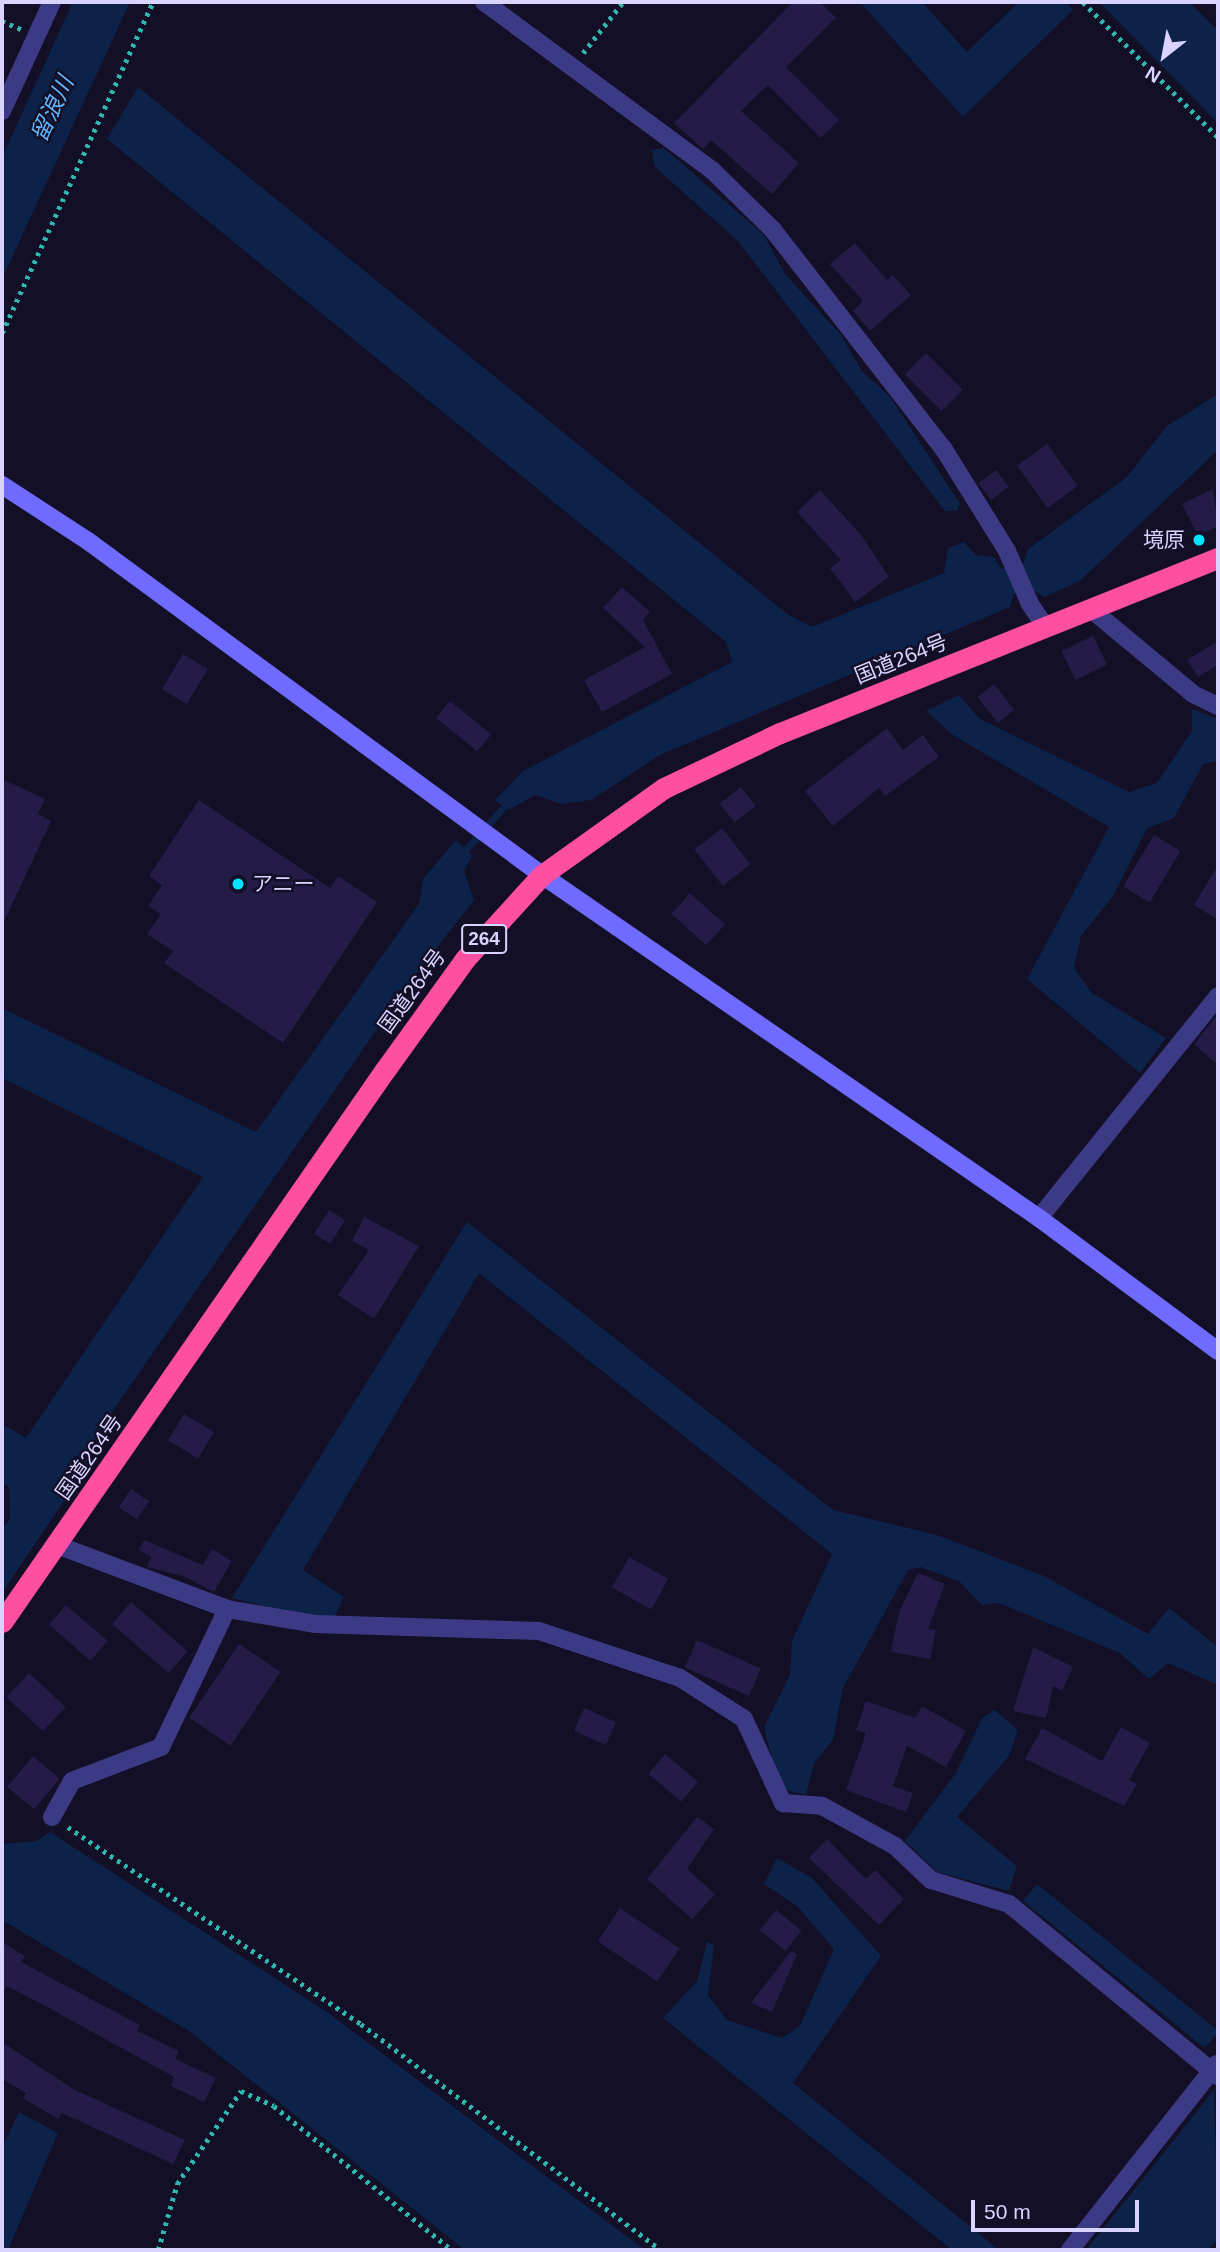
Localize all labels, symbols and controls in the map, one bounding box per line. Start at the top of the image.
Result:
north arrow [1129,21,1199,91]
text: N [1142,62,1164,87]
water label: 留浪川 [25,72,79,146]
place label: 境原 [1143,527,1185,553]
marker: 境原 [1191,532,1207,548]
street label: 国道264号 [851,629,951,689]
place label: アニー [252,871,315,897]
marker: アニー [230,876,246,892]
road number: 264 [460,923,508,954]
street label: 国道264号 [373,944,451,1038]
street label: 国道264号 [51,1410,127,1504]
scale bar [975,2186,1143,2230]
text: 50 m [984,2200,1031,2223]

